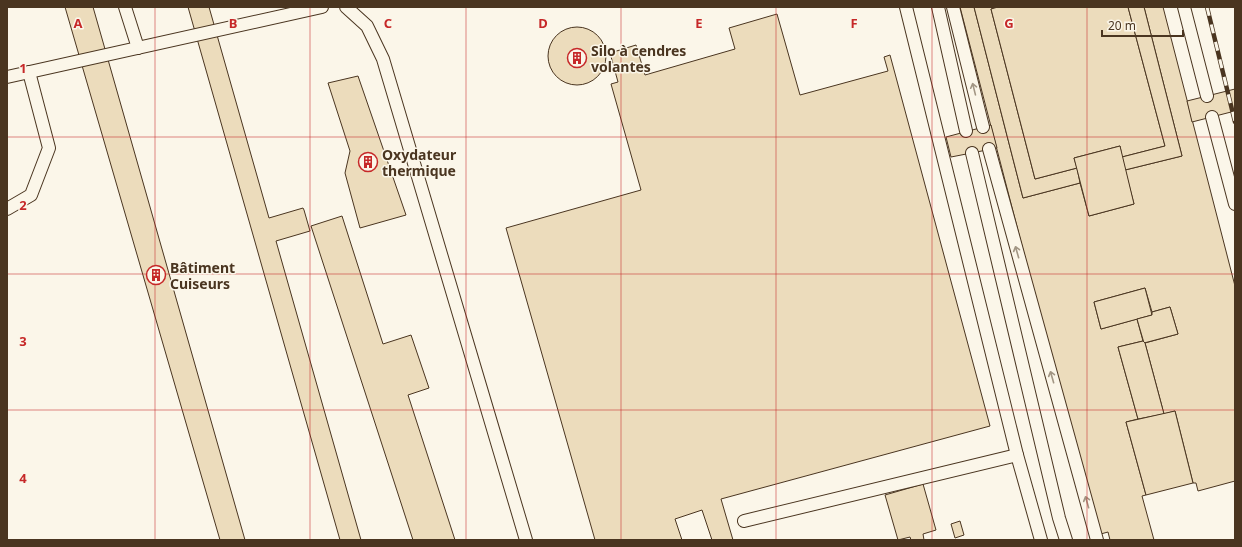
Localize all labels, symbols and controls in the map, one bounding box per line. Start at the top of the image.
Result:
scale bar [1102,12,1183,38]
text: A [74,14,83,32]
text: B [229,14,237,32]
text: C [384,14,392,32]
text: D [538,14,548,32]
text: E [695,14,703,32]
text: F [850,14,858,32]
text: G [1004,14,1014,32]
text: 20 m [1108,17,1136,34]
place label: Silo à cendres volantes [591,41,686,76]
building icon: Silo à cendres volantes [566,47,588,69]
text: 1 [19,59,27,77]
one-way arrow [969,83,977,96]
place label: Oxydateur thermique [382,145,457,180]
building icon: Oxydateur thermique [357,151,379,173]
text: 2 [19,196,27,214]
one-way arrow [1013,246,1020,259]
place label: Bâtiment Cuiseurs [170,258,235,293]
building icon: Bâtiment Cuiseurs [145,264,167,286]
text: 3 [19,332,27,350]
one-way arrow [1048,371,1055,384]
text: 4 [19,469,27,487]
one-way arrow [1083,496,1090,509]

